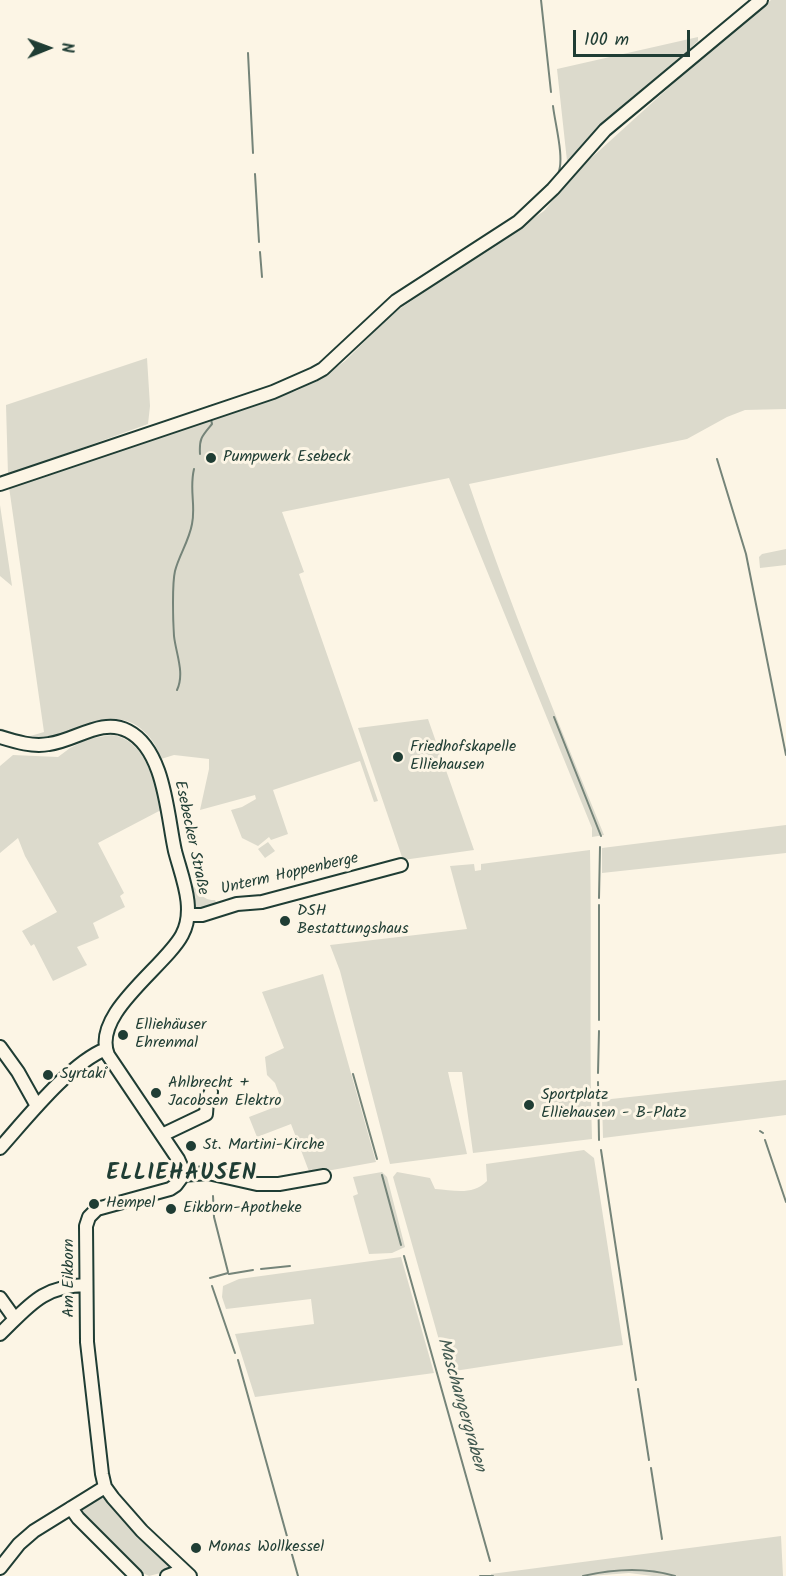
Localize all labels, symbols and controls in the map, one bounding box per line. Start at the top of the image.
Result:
north arrow [18,18,78,78]
scale bar [576,18,693,56]
text: 100 m [584,26,629,55]
text: N [54,42,79,53]
place label: Pumpwerk Esebeck [223,448,351,468]
marker: Pumpwerk Esebeck [204,451,218,465]
place label: Friedhofskapelle Elliehausen [410,738,516,776]
marker: Friedhofskapelle Elliehausen [391,750,405,764]
street label: Esebecker Straße [168,779,212,897]
street label: Unterm Hoppenberge [219,850,361,900]
place label: DSH Bestattungshaus [297,902,409,940]
marker: DSH Bestattungshaus [278,914,292,928]
place label: Elliehäuser Ehrenmal [135,1016,206,1054]
marker: Elliehäuser Ehrenmal [116,1028,130,1042]
place label: Syrtaki [60,1065,106,1085]
marker: Syrtaki [41,1068,55,1082]
place label: Ahlbrecht + Jacobsen Elektro [168,1074,281,1112]
marker: Ahlbrecht + Jacobsen Elektro [149,1086,163,1100]
place label: Sportplatz Elliehausen - B-Platz [541,1086,687,1124]
marker: Sportplatz Elliehausen - B-Platz [522,1098,536,1112]
place label: St. Martini-Kirche [203,1136,324,1156]
marker: St. Martini-Kirche [184,1139,198,1153]
district label: ELLIEHAUSEN [107,1162,257,1188]
place label: Hempel [106,1194,155,1214]
marker: Hempel [87,1197,101,1211]
place label: Eikborn-Apotheke [183,1199,302,1219]
marker: Eikborn-Apotheke [164,1202,178,1216]
street label: Am Eikborn [60,1238,80,1318]
water label: Maschangergraben [431,1335,489,1475]
place label: Monas Wollkessel [208,1538,324,1558]
marker: Monas Wollkessel [189,1541,203,1555]

